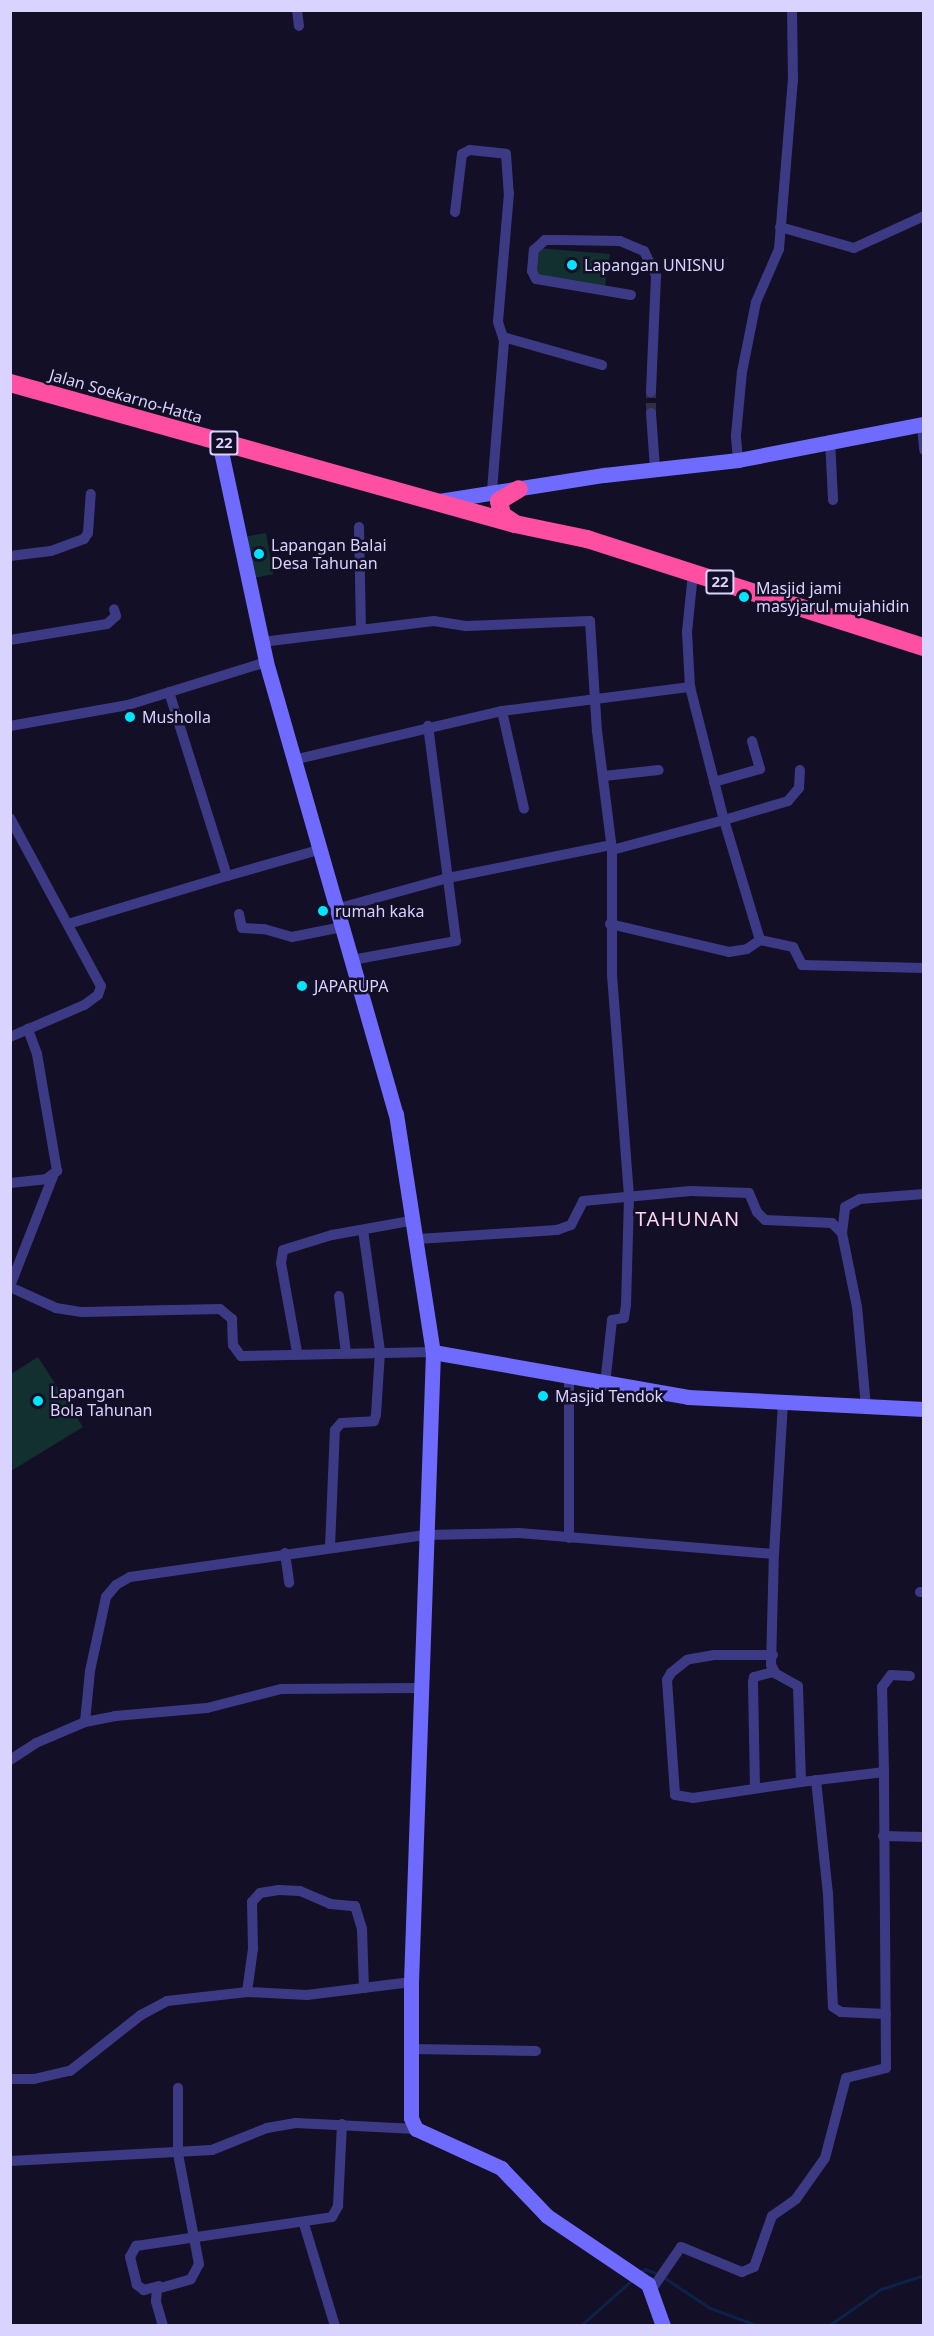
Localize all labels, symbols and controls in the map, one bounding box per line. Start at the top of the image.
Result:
place label: Lapangan UNISNU [584,255,725,275]
marker: Lapangan UNISNU [565,258,579,272]
street label: Jalan Soekarno-Hatta [47,365,205,427]
road number: 22 [209,431,239,455]
place label: Lapangan Balai Desa Tahunan [271,535,387,573]
marker: Lapangan Balai Desa Tahunan [252,547,266,561]
road number: 22 [705,570,735,594]
place label: Masjid jami masyjarul mujahidin [756,578,909,616]
marker: Masjid jami masyjarul mujahidin [737,590,751,604]
place label: Musholla [142,707,211,727]
marker: Musholla [123,710,137,724]
place label: rumah kaka [335,901,425,921]
marker: rumah kaka [316,904,330,918]
place label: JAPARUPA [314,976,388,996]
marker: JAPARUPA [295,979,309,993]
district label: TAHUNAN [635,1206,741,1230]
place label: Lapangan Bola Tahunan [50,1382,152,1420]
place label: Masjid Tendok [555,1386,663,1406]
marker: Masjid Tendok [536,1389,550,1403]
marker: Lapangan Bola Tahunan [31,1394,45,1408]

